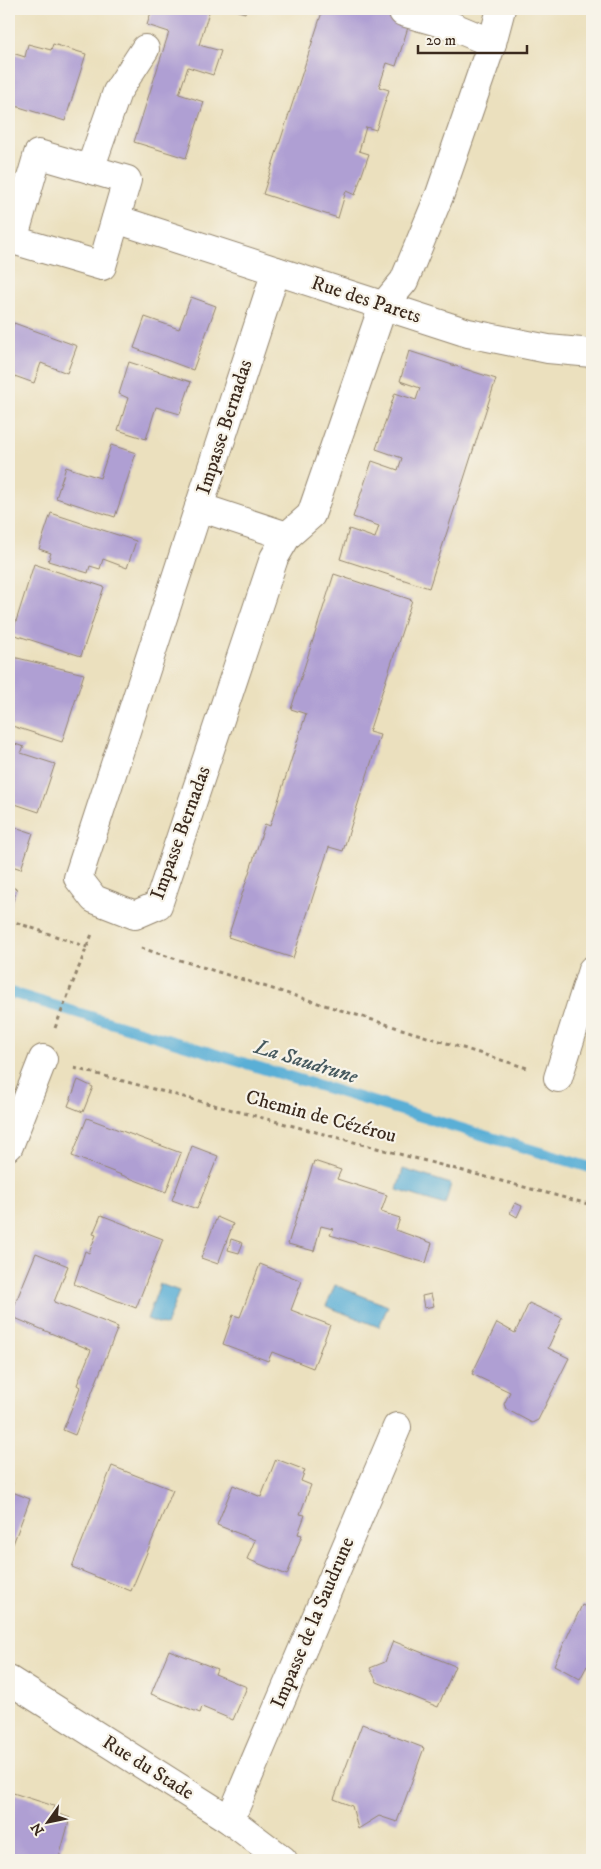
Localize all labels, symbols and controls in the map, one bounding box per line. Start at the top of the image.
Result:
scale bar [418,22,527,54]
text: 20 m [426,31,456,50]
street label: Rue des Parets [308,271,424,330]
street label: Impasse Bernadas [191,356,259,498]
street label: Impasse Bernadas [145,763,217,903]
water label: La Saudrune [250,1034,361,1090]
street label: Chemin de Cézérou [243,1085,399,1149]
street label: Impasse de la Saudrune [266,1534,360,1712]
street label: Rue du Stade [98,1730,198,1806]
north arrow [22,1796,72,1846]
text: N [27,1818,49,1838]

